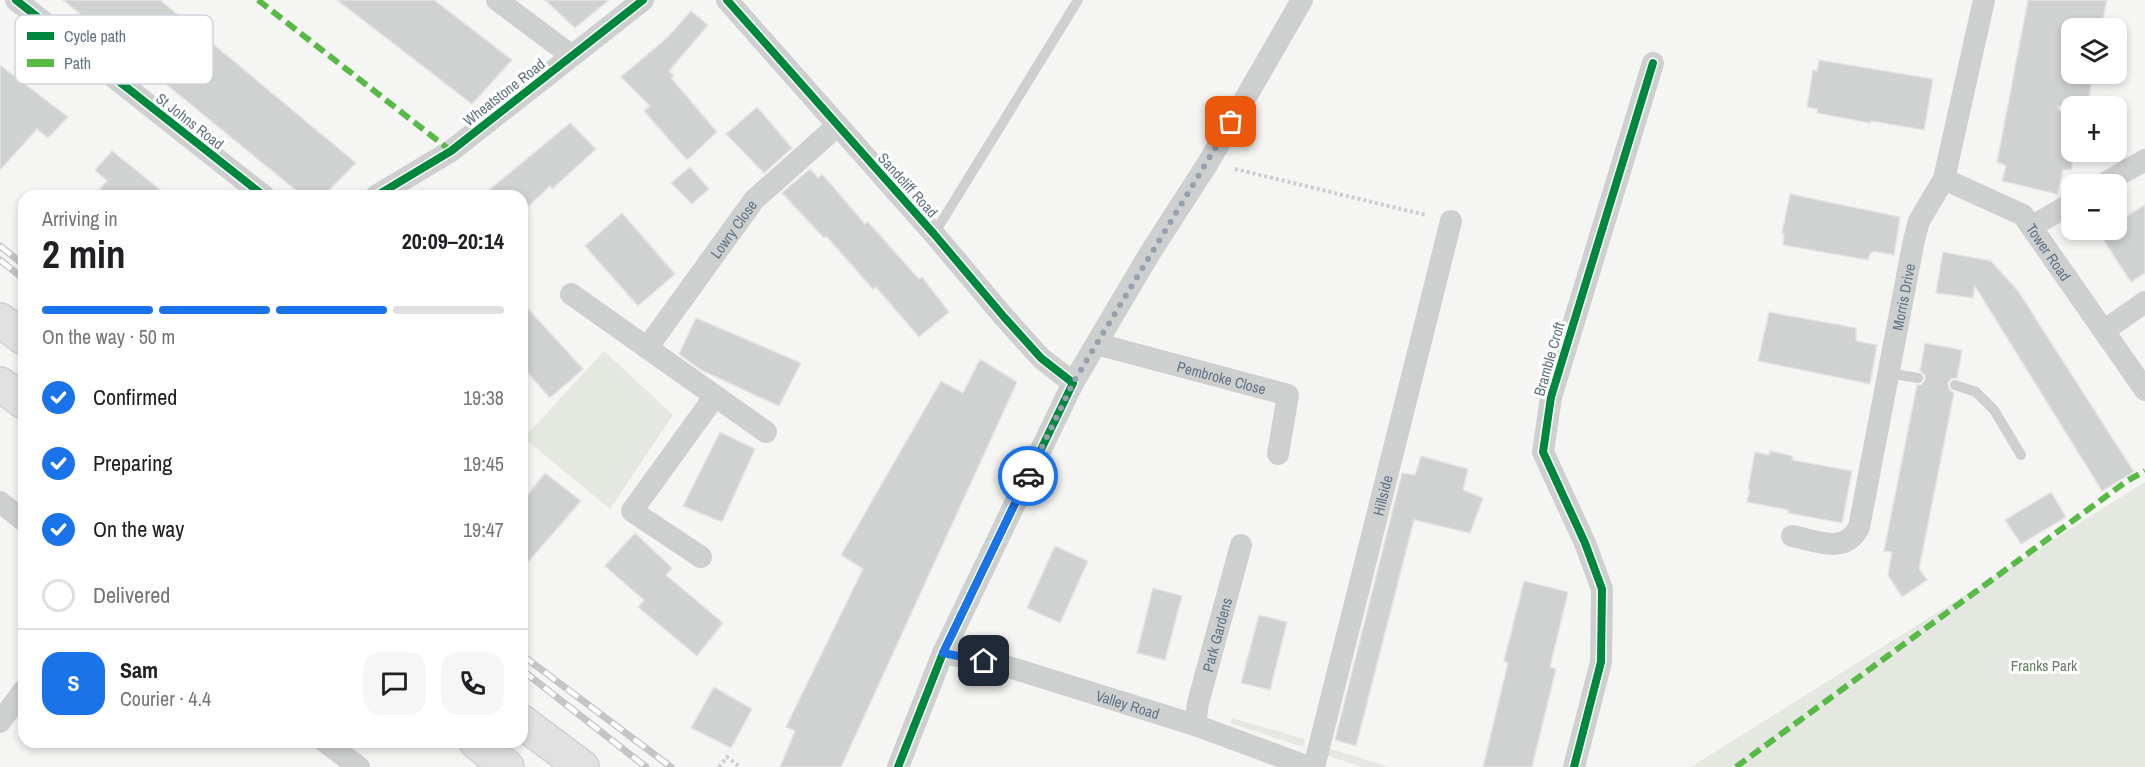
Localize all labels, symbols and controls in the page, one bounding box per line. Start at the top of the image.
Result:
legend [15,15,213,84]
map controls [2061,18,2127,240]
button: layers [2061,18,2127,84]
text: Cycle path [64,25,126,47]
text: Path [64,52,91,74]
street label: Wheatstone Road [459,53,549,131]
street label: St Johns Road [152,88,228,154]
pin [1205,96,1256,147]
button: + [2061,96,2127,162]
icon: bag [1214,105,1247,138]
street label: Sandcliff Road [873,148,943,222]
button: − [2061,174,2127,240]
street label: Lowry Close [705,195,762,262]
text: Arriving in [42,205,118,232]
street label: Tower Road [2021,219,2076,285]
text: 20:09–20:14 [402,226,504,256]
text: 2 min [42,228,126,280]
street label: Morris Drive [1886,261,1920,332]
street label: Bramble Croft [1528,319,1570,398]
text: On the way · 50 m [42,323,175,350]
street label: Pembroke Close [1175,355,1268,399]
icon: check [42,381,75,414]
text: Confirmed [93,382,177,412]
text: 19:38 [463,384,504,411]
courier [998,446,1058,506]
icon: check [42,447,75,480]
text: Preparing [93,448,172,478]
text: 19:45 [463,450,504,477]
icon: car [1012,460,1045,493]
street label: Hillside [1367,473,1397,518]
icon: check [42,513,75,546]
text: On the way [93,514,184,544]
text: 19:47 [463,516,504,543]
text: Delivered [93,580,170,610]
street label: Park Gardens [1196,595,1237,674]
pin [958,635,1009,686]
icon: home [967,644,1000,677]
button: chat [363,652,426,715]
button: phone [441,652,504,715]
text: Sam [120,655,158,685]
park label: Franks Park [2011,655,2078,676]
text: S [67,668,80,698]
street label: Valley Road [1093,684,1162,724]
text: Courier · 4.4 [120,685,211,712]

